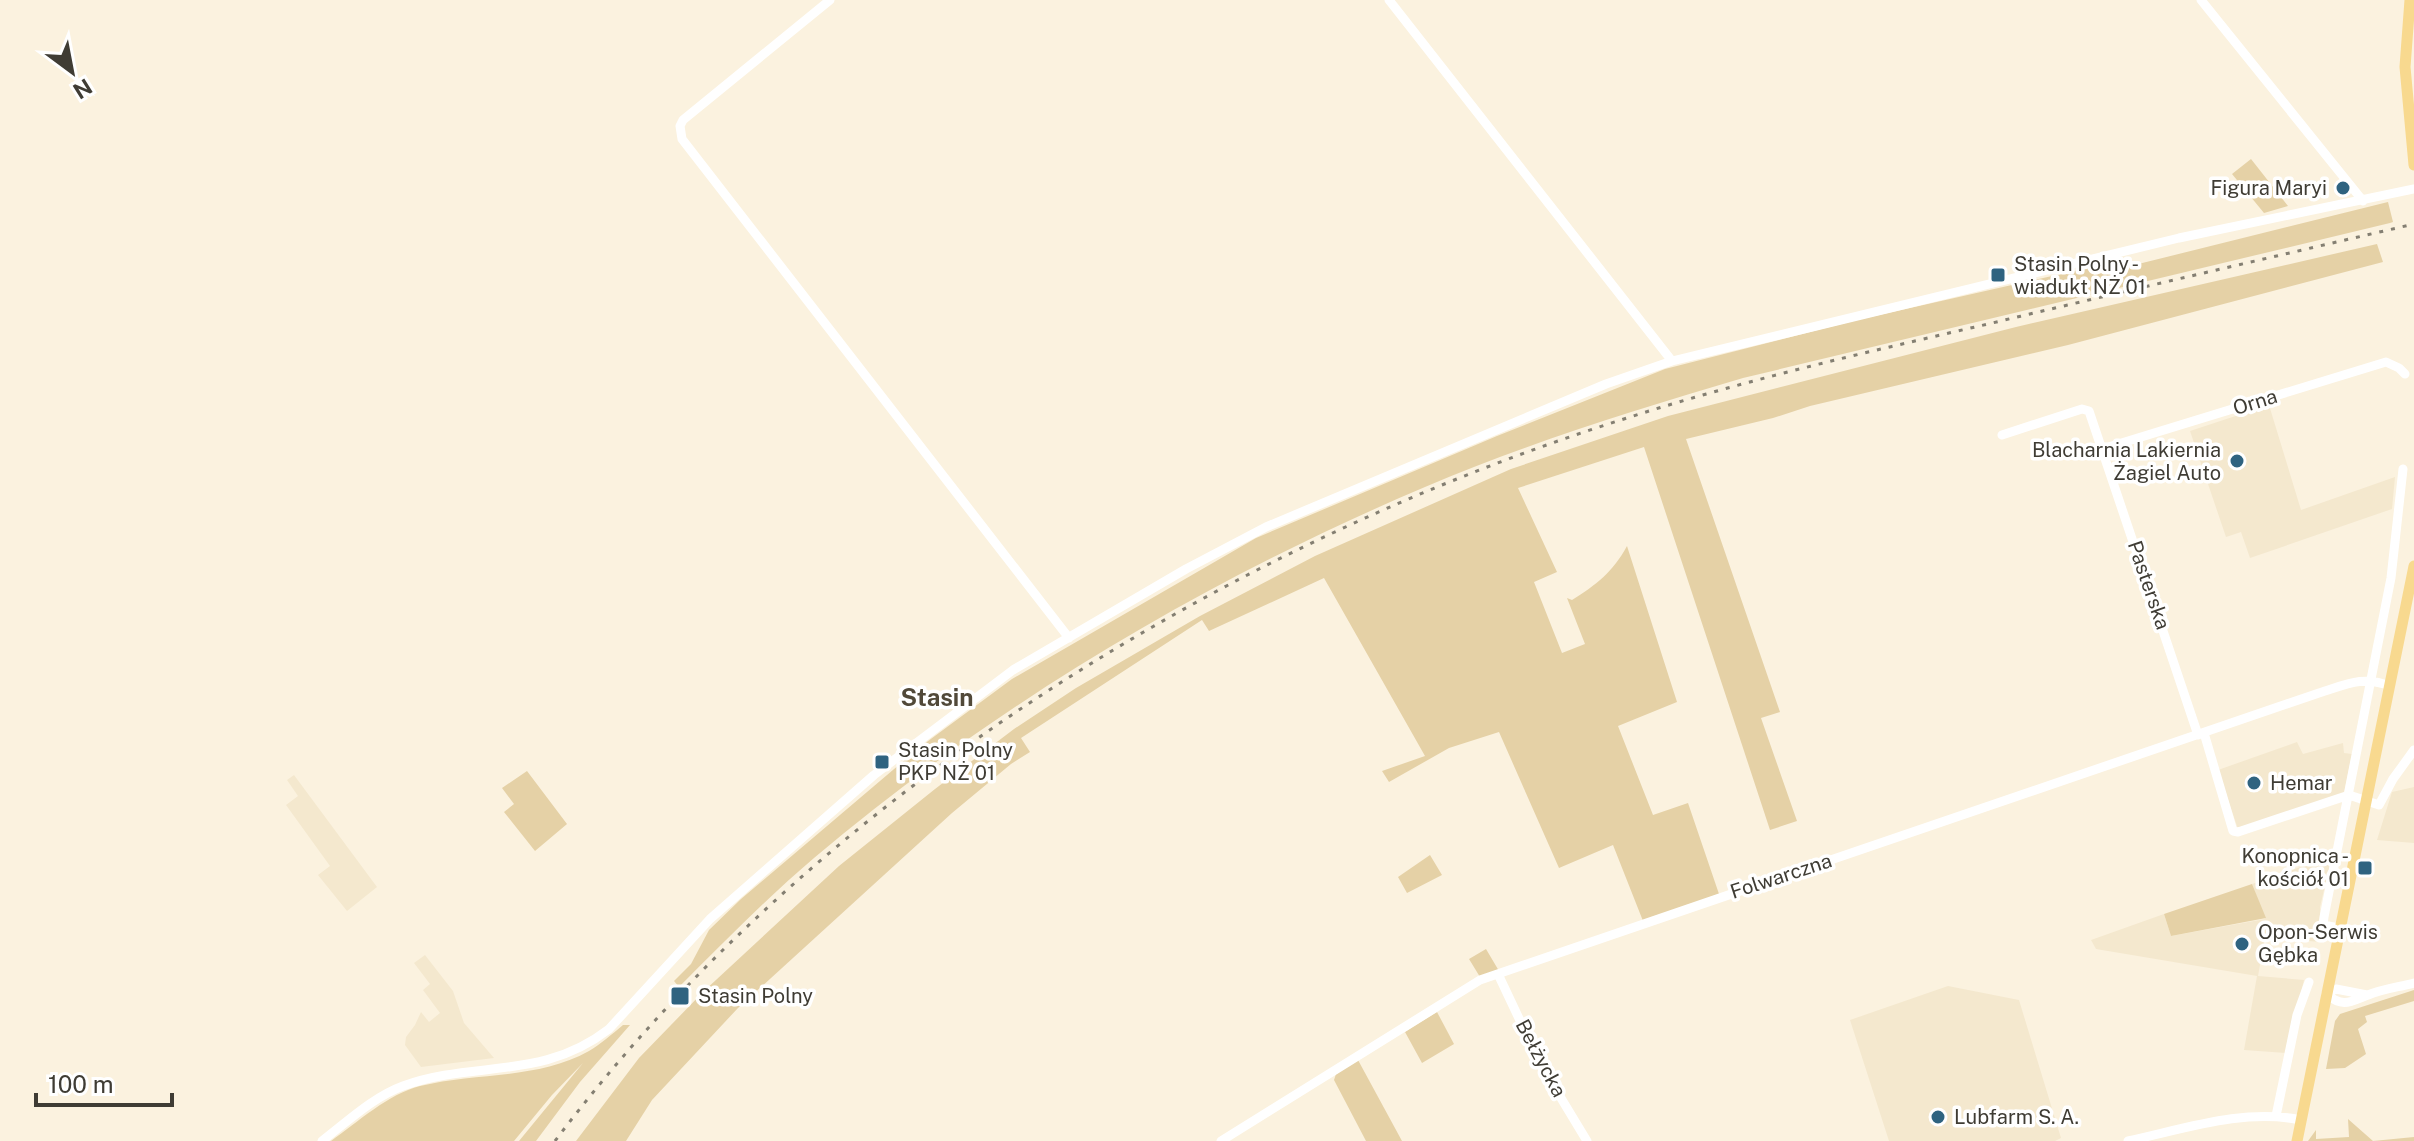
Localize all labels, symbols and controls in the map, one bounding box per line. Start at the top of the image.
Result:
north arrow [32,32,112,112]
text: N [68,73,97,105]
place label: Figura Maryi [2210,176,2327,200]
marker: Figura Maryi [2334,179,2352,197]
place label: Stasin Polny - wiadukt NŻ 01 [2014,252,2146,299]
marker: Stasin Polny - wiadukt NŻ 01 [1989,266,2007,284]
street label: Orna [2230,384,2280,420]
place label: Blacharnia Lakiernia Żagiel Auto [2032,438,2221,485]
marker: Blacharnia Lakiernia Żagiel Auto [2228,452,2246,470]
street label: Pasterska [2123,538,2175,632]
district label: Stasin [900,683,974,711]
place label: Stasin Polny PKP NŻ 01 [898,738,1013,785]
marker: Stasin Polny PKP NŻ 01 [873,753,891,771]
place label: Hemar [2270,771,2333,795]
marker: Hemar [2245,774,2263,792]
place label: Konopnica - kościół 01 [2241,844,2349,891]
street label: Folwarczna [1727,848,1835,904]
marker: Konopnica - kościół 01 [2356,859,2374,877]
place label: Opon-Serwis Gębka [2258,920,2378,967]
marker: Opon-Serwis Gębka [2233,935,2251,953]
place label: Stasin Polny [698,984,813,1008]
marker: Stasin Polny [669,985,691,1007]
street label: Bełżycka [1511,1015,1571,1101]
scale bar [36,1057,172,1107]
text: 100 m [48,1070,114,1098]
place label: Lubfarm S. A. [1954,1105,2079,1129]
marker: Lubfarm S. A. [1929,1108,1947,1126]

